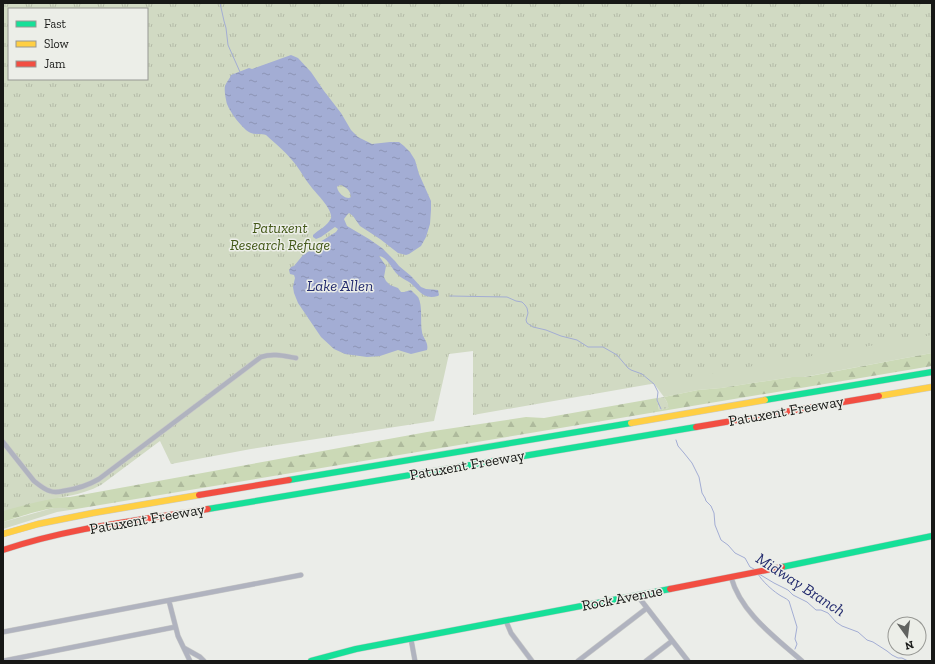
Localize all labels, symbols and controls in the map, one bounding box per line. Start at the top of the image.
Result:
legend [8,8,148,80]
text: Fast [44,17,67,31]
text: Slow [44,37,70,51]
text: Jam [44,57,66,71]
park label: Patuxent Research Refuge [230,219,330,254]
water label: Lake Allen [307,276,373,295]
street label: Patuxent Freeway [727,392,845,430]
street label: Patuxent Freeway [408,446,526,484]
street label: Patuxent Freeway [88,500,206,538]
water label: Midway Branch [753,549,849,620]
street label: Rock Avenue [580,581,664,615]
north arrow [887,616,927,656]
text: N [903,638,915,653]

